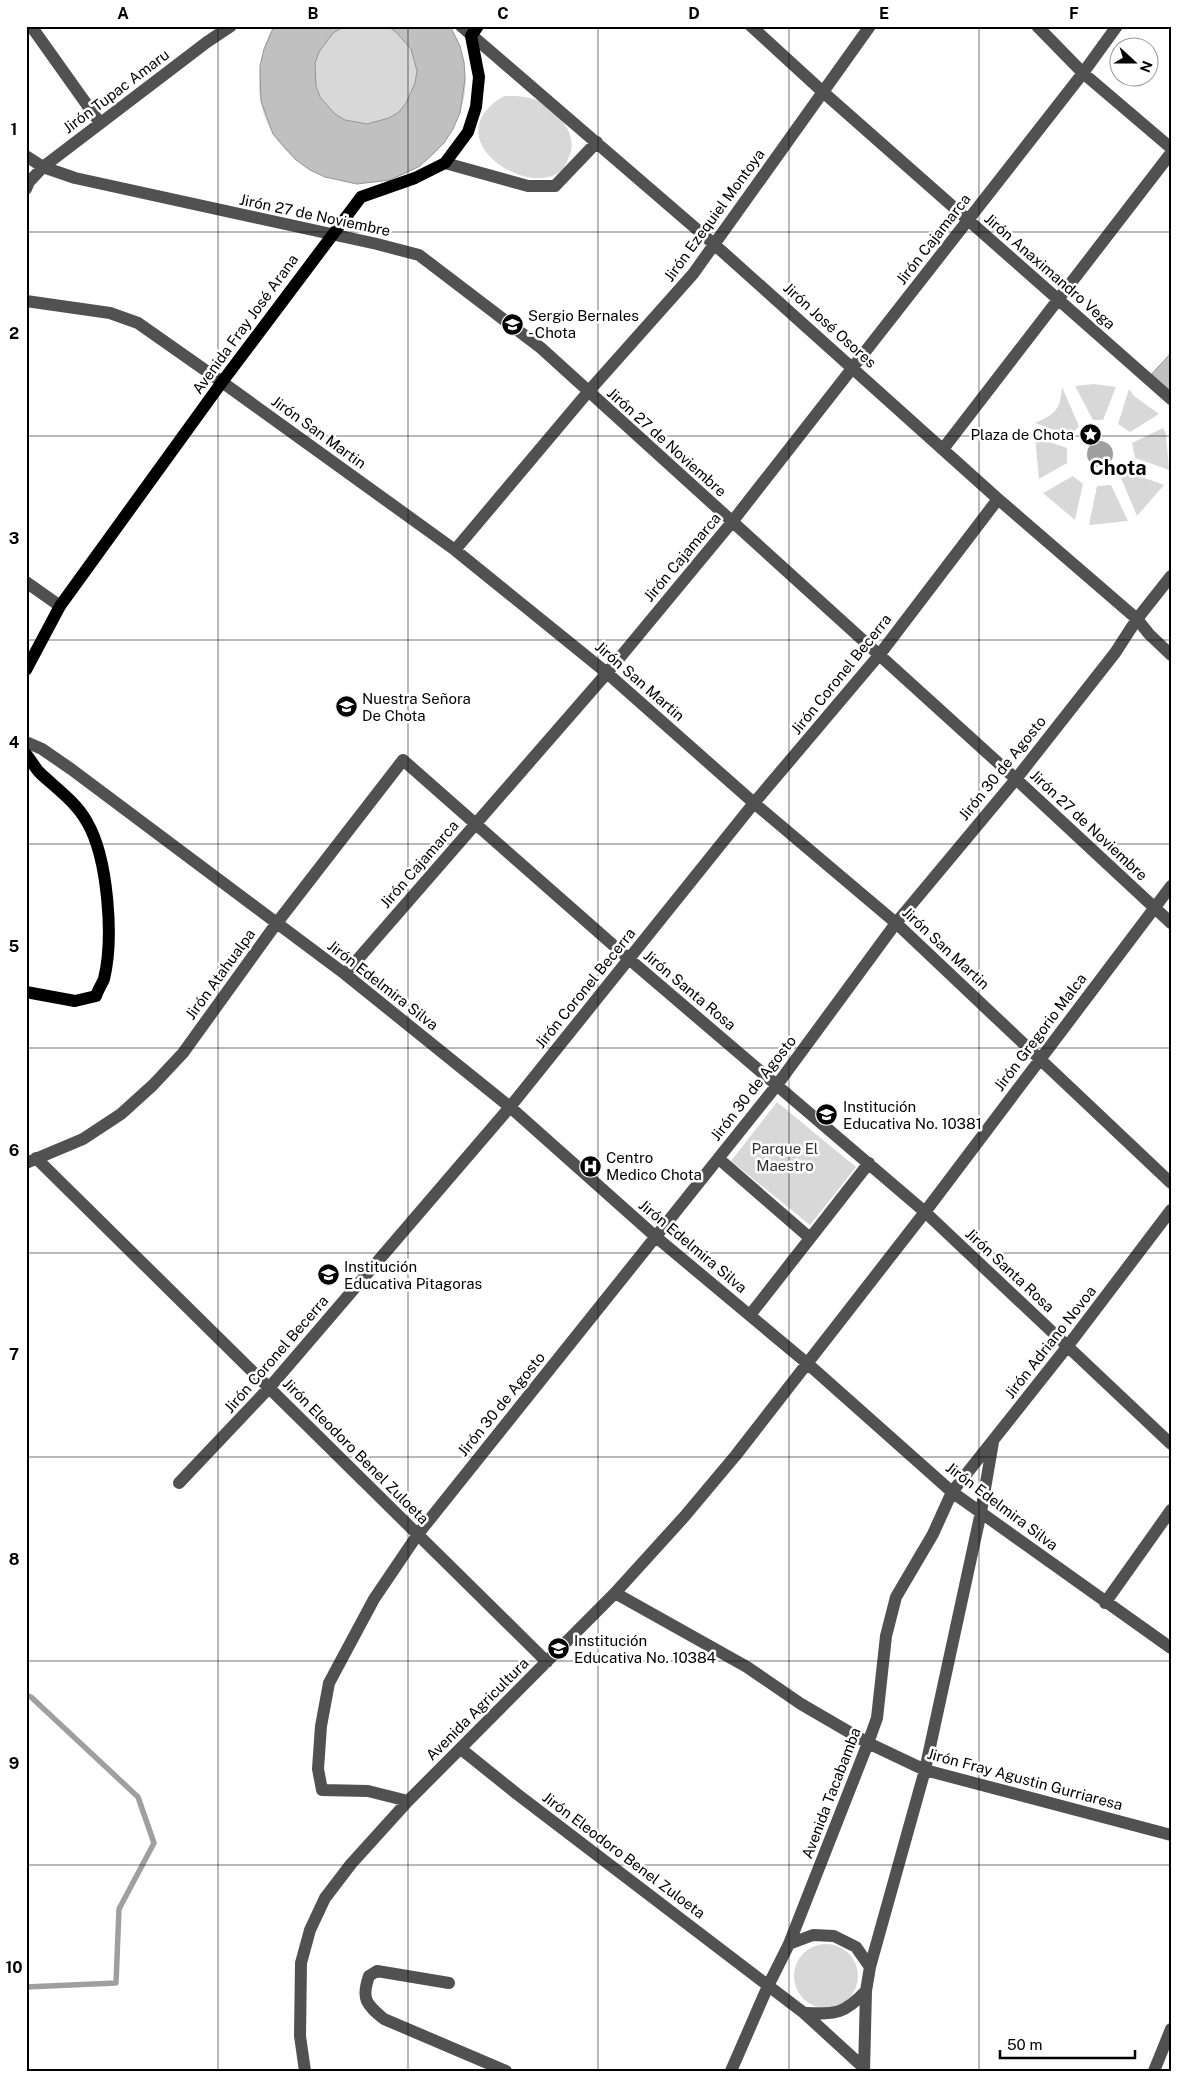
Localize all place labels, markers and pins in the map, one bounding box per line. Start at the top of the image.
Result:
place label: Sergio Bernales - Chota [528,307,639,341]
school or university icon: Sergio Bernales - Chota [500,312,524,336]
place icon: Plaza de Chota [1078,422,1102,446]
place label: Plaza de Chota [971,426,1074,443]
place label: Nuestra Señora De Chota [362,690,471,724]
school or university icon: Nuestra Señora De Chota [334,695,358,719]
place label: Institución Educativa No. 10381 [843,1098,982,1132]
school or university icon: Institución Educativa No. 10381 [815,1103,839,1127]
place label: Centro Medico Chota [606,1149,702,1183]
hospital icon: Centro Medico Chota [578,1154,602,1178]
place label: Institución Educativa Pitagoras [344,1258,482,1292]
school or university icon: Institución Educativa Pitagoras [316,1263,340,1287]
place label: Institución Educativa No. 10384 [574,1632,716,1666]
school or university icon: Institución Educativa No. 10384 [546,1637,570,1661]

